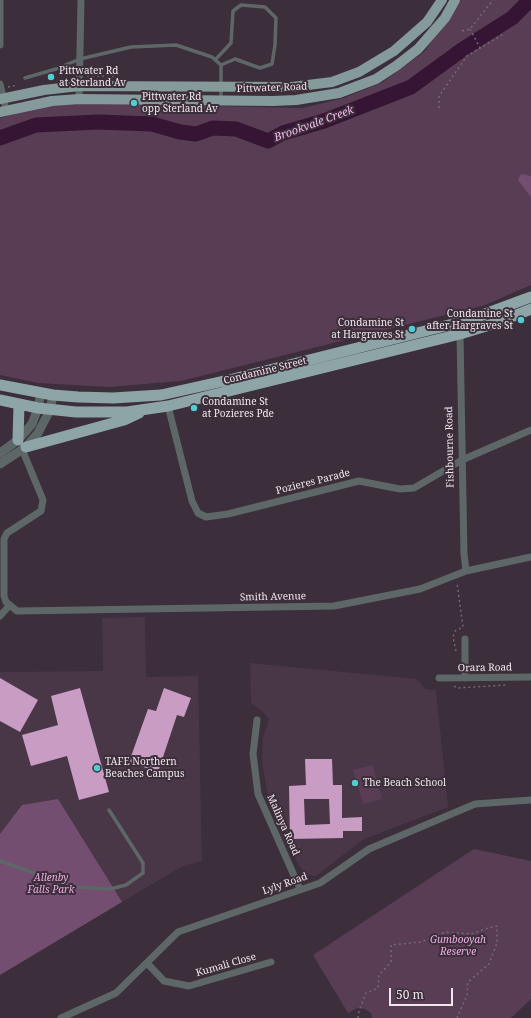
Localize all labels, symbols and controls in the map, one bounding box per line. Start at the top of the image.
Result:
place label: Pittwater Rd at Sterland Av [59,65,126,88]
marker: Pittwater Rd at Sterland Av [46,72,56,82]
street label: Pittwater Road [236,81,308,95]
place label: Pittwater Rd opp Sterland Av [142,91,218,114]
marker: Pittwater Rd opp Sterland Av [129,98,139,108]
water label: Brookvale Creek [272,103,356,145]
place label: Condamine St after Hargraves St [427,308,513,332]
marker: Condamine St after Hargraves St [516,315,526,325]
place label: Condamine St at Hargraves St [331,317,404,340]
marker: Condamine St at Hargraves St [407,324,417,334]
street label: Condamine Street [222,355,308,387]
place label: Condamine St at Pozieres Pde [202,396,274,420]
marker: Condamine St at Pozieres Pde [189,403,199,413]
street label: Fishbourne Road [443,406,457,488]
street label: Pozieres Parade [275,467,351,497]
street label: Smith Avenue [240,590,306,604]
street label: Orara Road [458,662,512,674]
place label: TAFE Northern Beaches Campus [105,756,184,780]
marker: TAFE Northern Beaches Campus [92,763,102,773]
place label: The Beach School [363,777,446,789]
marker: The Beach School [350,778,360,788]
street label: Malinya Road [264,793,302,857]
street label: Lyly Road [261,871,309,897]
park label: Allenby Falls Park [28,872,74,896]
park label: Gumbooyah Reserve [430,934,486,958]
street label: Kumali Close [195,951,257,979]
scale bar [391,980,455,1006]
text: 50 m [396,986,424,1003]

